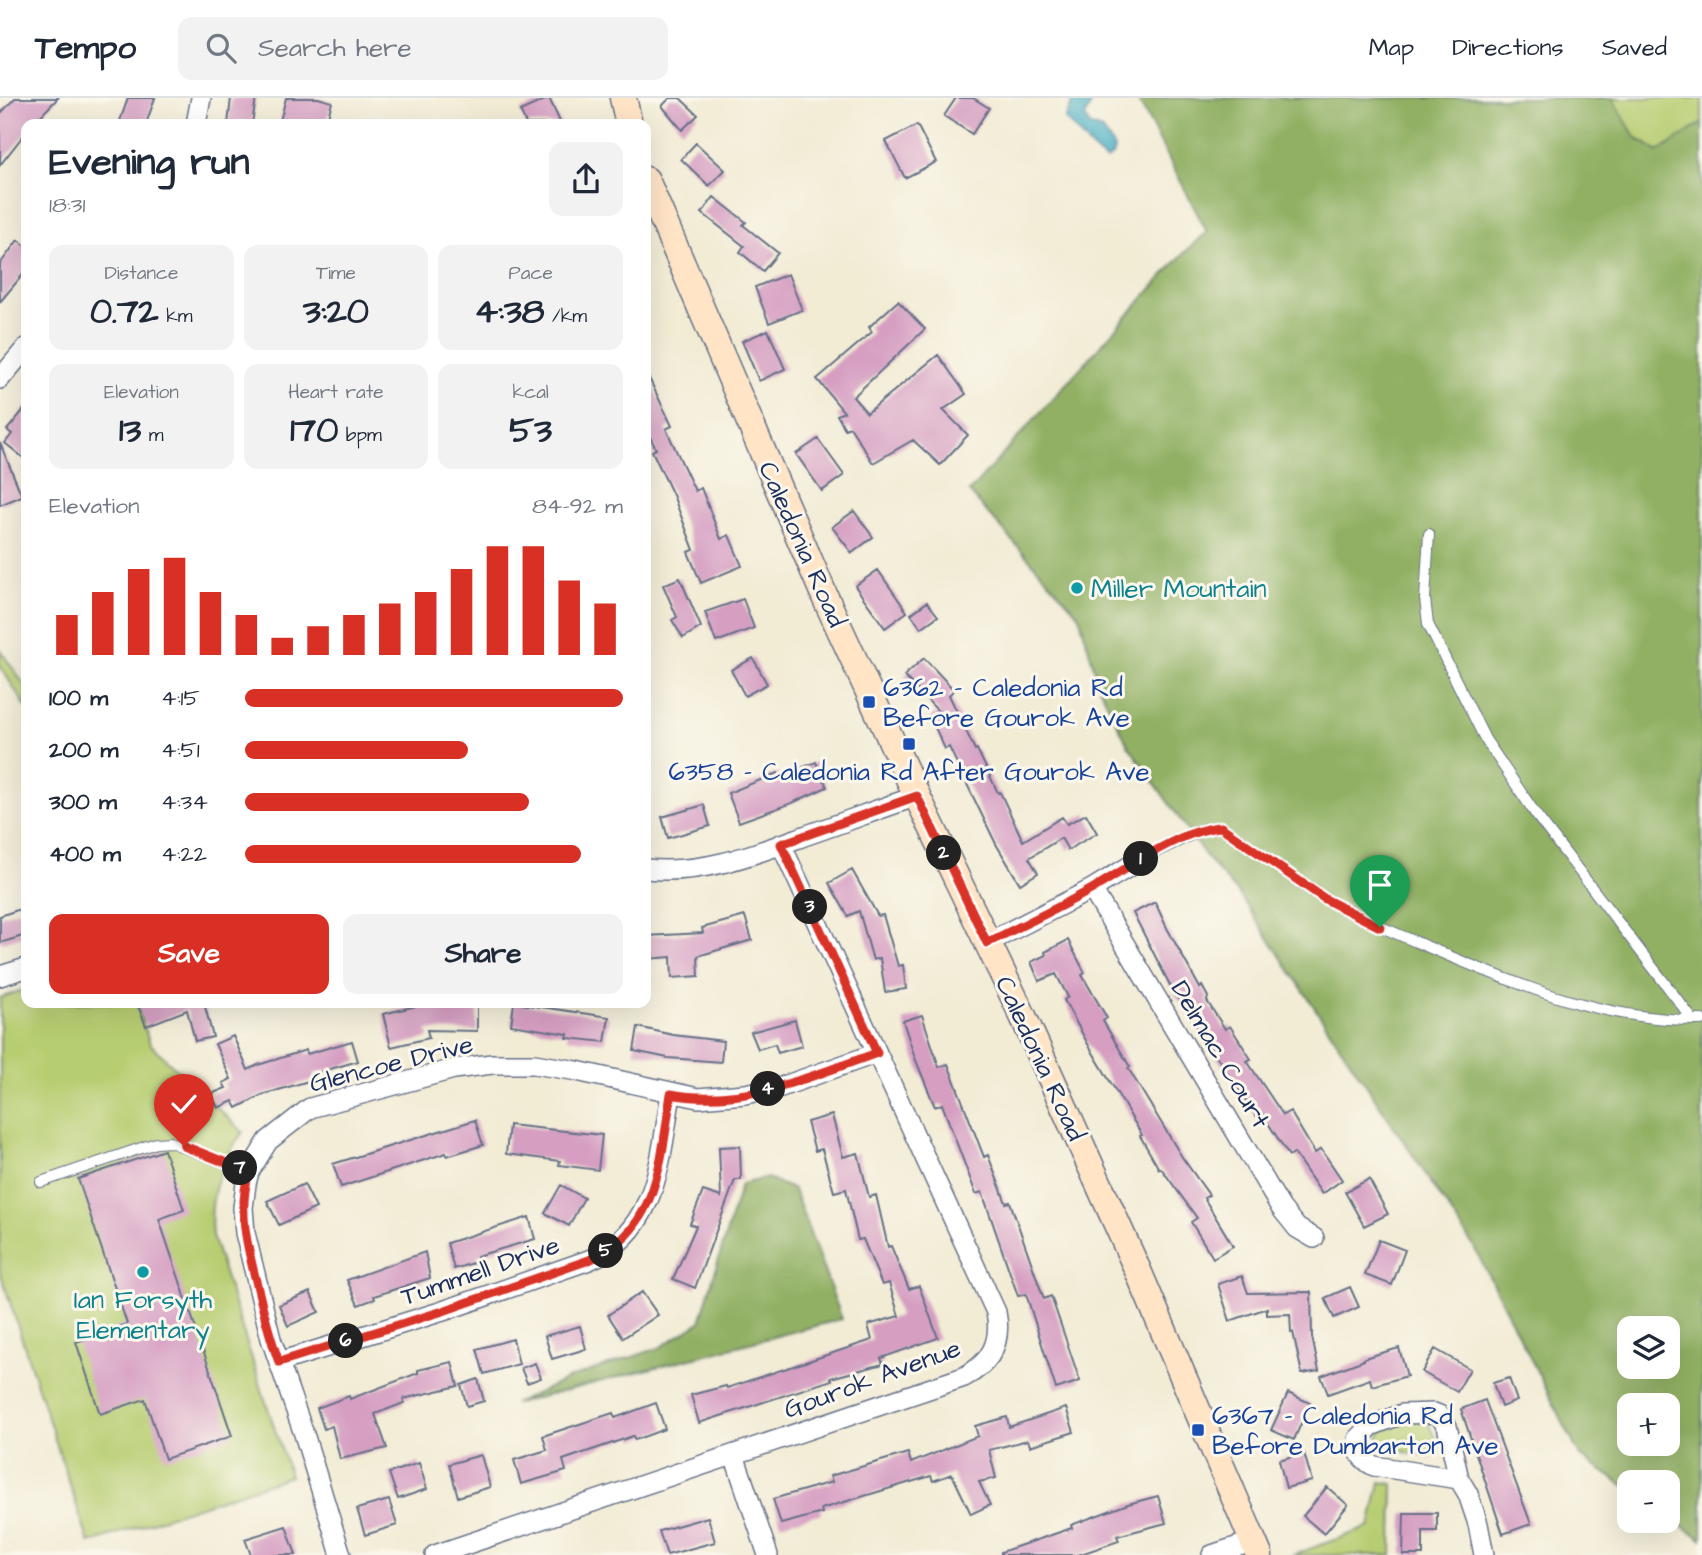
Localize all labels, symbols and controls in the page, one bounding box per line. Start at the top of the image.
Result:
search box [178,17,668,80]
text: Tempo [35,25,136,71]
icon: search [202,29,240,67]
text: Search here [258,30,411,66]
text: Map [1369,31,1414,65]
text: Directions [1452,31,1564,65]
text: Saved [1602,31,1667,65]
text: Evening run [49,137,250,189]
button: share [549,142,623,216]
text: 18:31 [49,189,85,221]
text: Distance [104,260,178,287]
text: Time [316,260,356,287]
text: Pace [509,260,553,287]
text: 0.72 [90,287,159,336]
text: 3:20 [303,287,369,336]
text: 4:38 [474,287,544,336]
text: km [159,303,193,330]
text: /km [544,303,587,330]
text: Elevation [104,379,179,406]
text: Heart rate [288,379,384,406]
text: kcal [512,379,549,406]
text: 13 [119,406,141,455]
text: 170 [290,406,338,455]
text: 53 [509,406,552,455]
text: m [141,422,164,449]
text: bpm [338,422,382,449]
street label: Caledonia Road [749,456,855,633]
text: Elevation [49,490,140,522]
text: 84–92 m [532,490,623,522]
place label: Miller Mountain [1091,571,1266,607]
marker: Miller Mountain [1069,580,1085,596]
place label: 6362 - Caledonia Rd Before Gourok Ave [883,670,1130,736]
text: 100 m [49,682,108,714]
text: 4:15 [161,682,200,714]
marker: 6362 - Caledonia Rd Before Gourok Ave [861,694,877,710]
text: 200 m [49,734,118,766]
text: 4:51 [161,734,200,766]
marker: 6358 - Caledonia Rd After Gourok Ave [901,736,917,752]
place label: 6358 - Caledonia Rd After Gourok Ave [668,754,1150,790]
text: 300 m [49,786,117,818]
text: 4:34 [161,786,208,818]
pin: 2 [926,836,962,870]
text: 400 m [49,838,121,870]
text: 4:22 [161,838,207,870]
text: 2 [938,839,949,866]
pin: 1 [1124,842,1158,876]
text: 1 [1139,845,1142,872]
pin [1350,855,1410,927]
icon: arrive [1361,866,1399,904]
pin: 3 [792,890,828,924]
text: 3 [805,893,814,920]
button: Save [49,914,329,994]
button: Share [343,914,623,994]
street label: Caledonia Road [986,970,1094,1147]
street label: Delmac Court [1162,974,1279,1136]
street label: Glencoe Drive [306,1026,477,1102]
pin: 4 [750,1072,786,1107]
pin [154,1074,214,1146]
text: 4 [761,1075,774,1102]
icon: check [165,1085,203,1123]
pin: 7 [222,1150,258,1186]
text: 7 [234,1154,245,1181]
street label: Tummell Drive [396,1227,564,1315]
pin: 5 [588,1234,624,1268]
text: 5 [599,1237,612,1264]
marker: Ian Forsyth Elementary [135,1264,151,1280]
place label: Ian Forsyth Elementary [74,1282,212,1350]
map controls [1617,1316,1680,1533]
button: layers [1617,1316,1680,1379]
pin: 6 [328,1324,364,1358]
text: 6 [340,1327,351,1354]
street label: Gourok Avenue [779,1330,966,1428]
button: + [1617,1393,1680,1456]
place label: 6367 - Caledonia Rd Before Dumbarton Ave [1212,1398,1499,1464]
marker: 6367 - Caledonia Rd Before Dumbarton Ave [1190,1422,1206,1438]
button: − [1617,1470,1680,1533]

